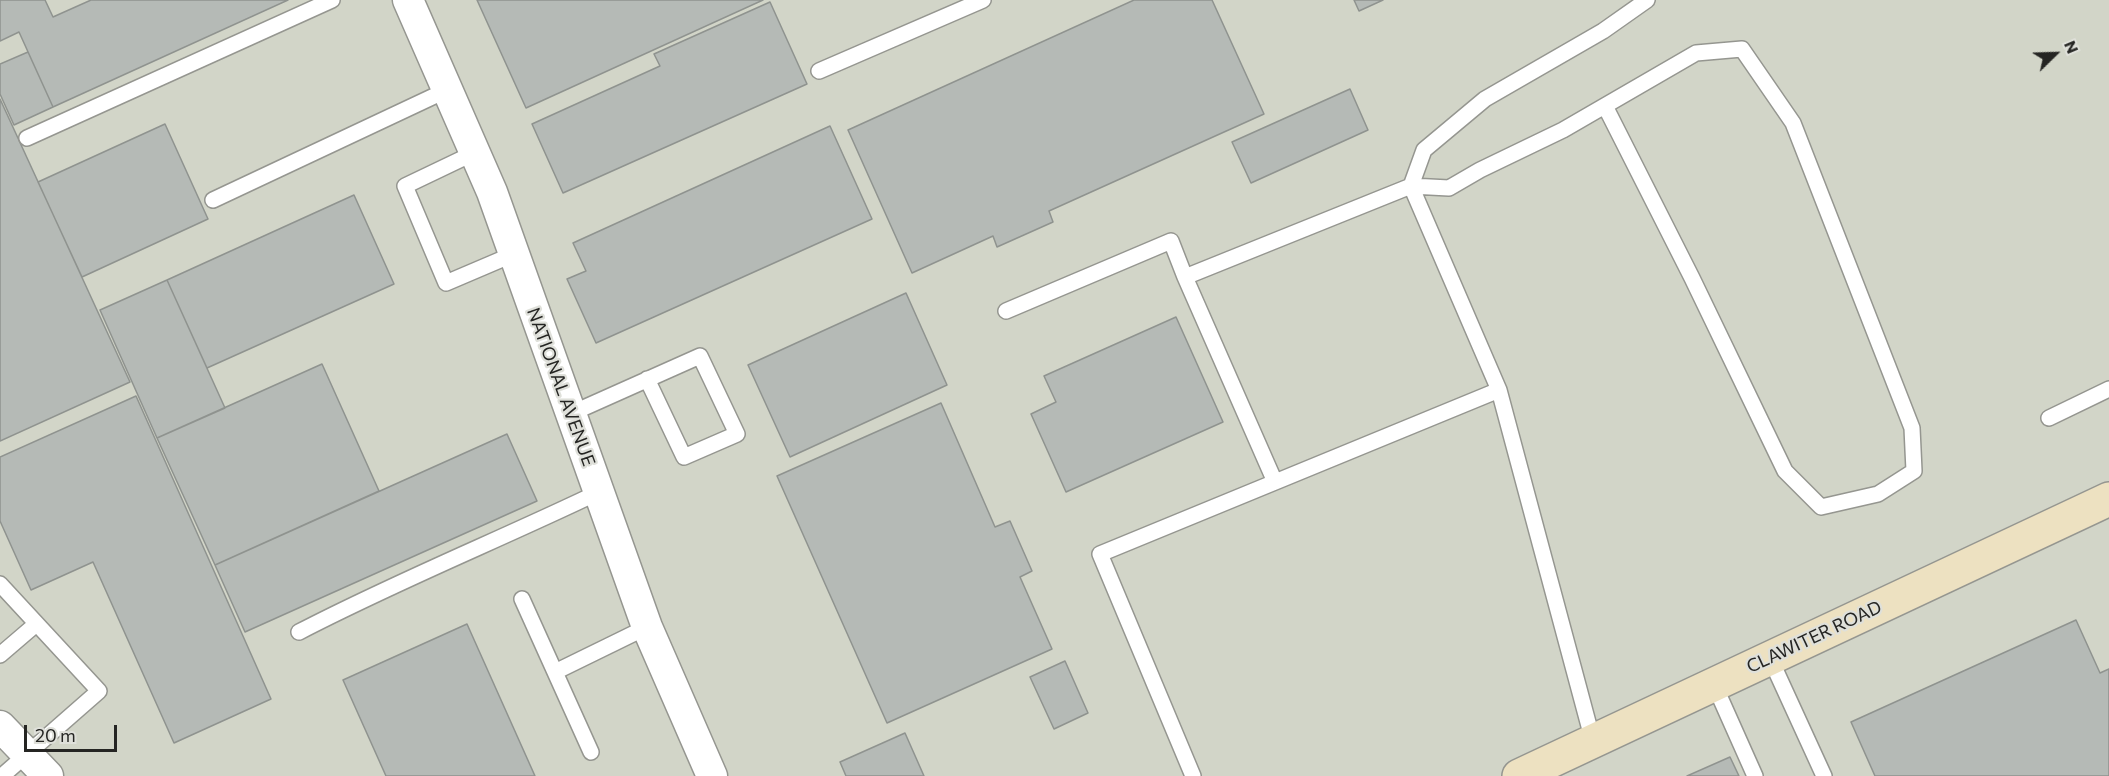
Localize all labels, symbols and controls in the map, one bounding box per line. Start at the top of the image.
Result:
north arrow [2025,24,2085,84]
text: N [2061,38,2083,56]
street label: NATIONAL AVENUE [522,305,600,469]
street label: CLAWITER ROAD [1743,596,1885,678]
scale bar [27,713,120,751]
text: 20 m [35,724,76,746]

